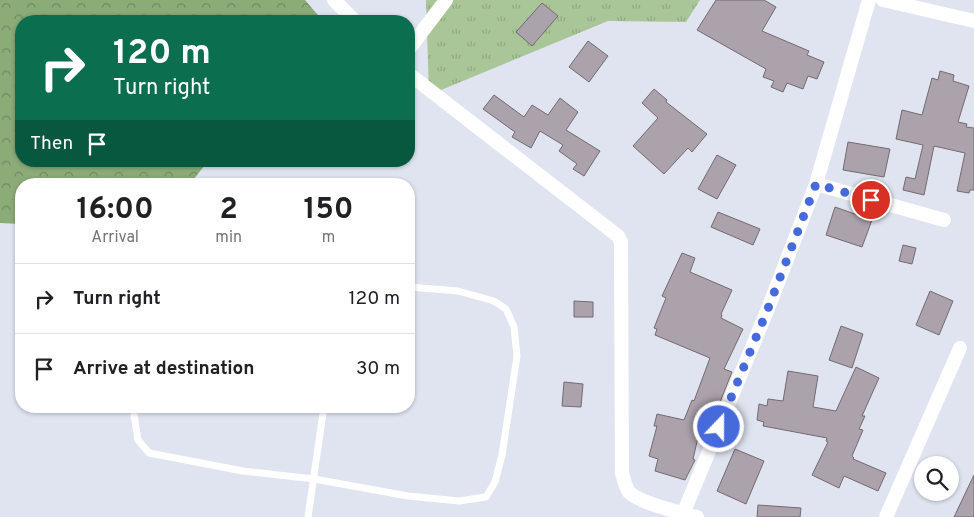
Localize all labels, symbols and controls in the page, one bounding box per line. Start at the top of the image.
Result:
text: 120 m [113,32,211,76]
icon: right [30,35,95,100]
text: Turn right [113,75,210,102]
icon: arrive [83,130,111,158]
text: Then [30,132,73,156]
pin [850,179,892,221]
icon: arrive [857,186,885,214]
text: 16:00 [77,192,154,229]
text: 2 [219,192,238,229]
text: 150 [303,192,353,229]
text: Arrival [91,228,139,248]
text: min [215,228,242,248]
text: m [322,228,335,248]
icon: right [30,285,58,313]
text: Turn right [73,287,161,311]
text: 120 m [349,287,400,311]
icon: arrive [30,355,58,383]
text: Arrive at destination [73,357,254,381]
text: 30 m [356,357,400,381]
position arrow [692,400,744,452]
map controls [914,456,959,501]
button: search [914,456,959,501]

